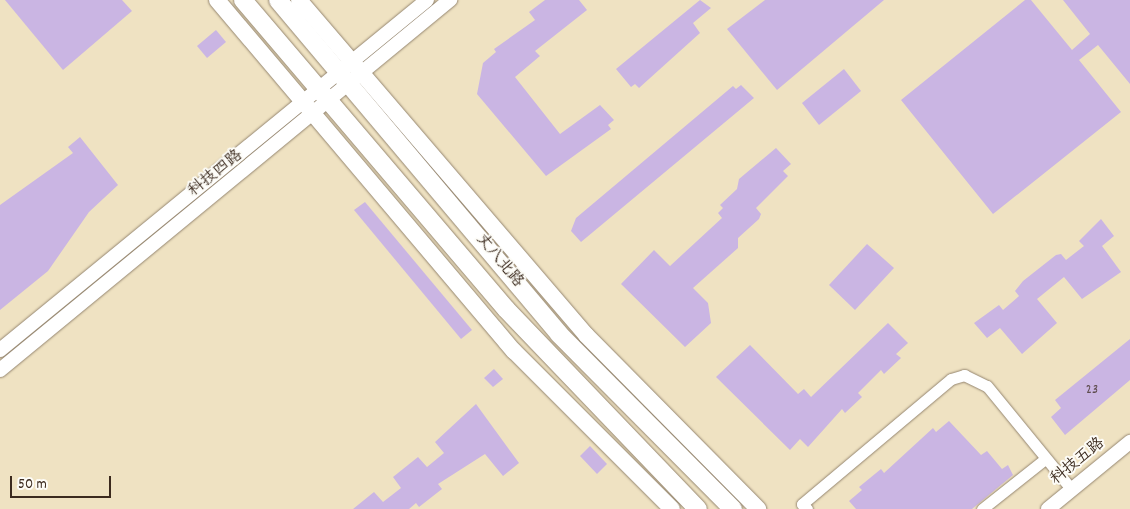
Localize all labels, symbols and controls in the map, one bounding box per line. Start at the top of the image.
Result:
street label: 科技四路 [185,146,247,202]
street label: 丈八北路 [471,230,527,292]
house number: 23 [1086,382,1098,398]
street label: 科技五路 [1047,434,1109,490]
scale bar [12,466,114,498]
text: 50 m [18,474,47,496]

